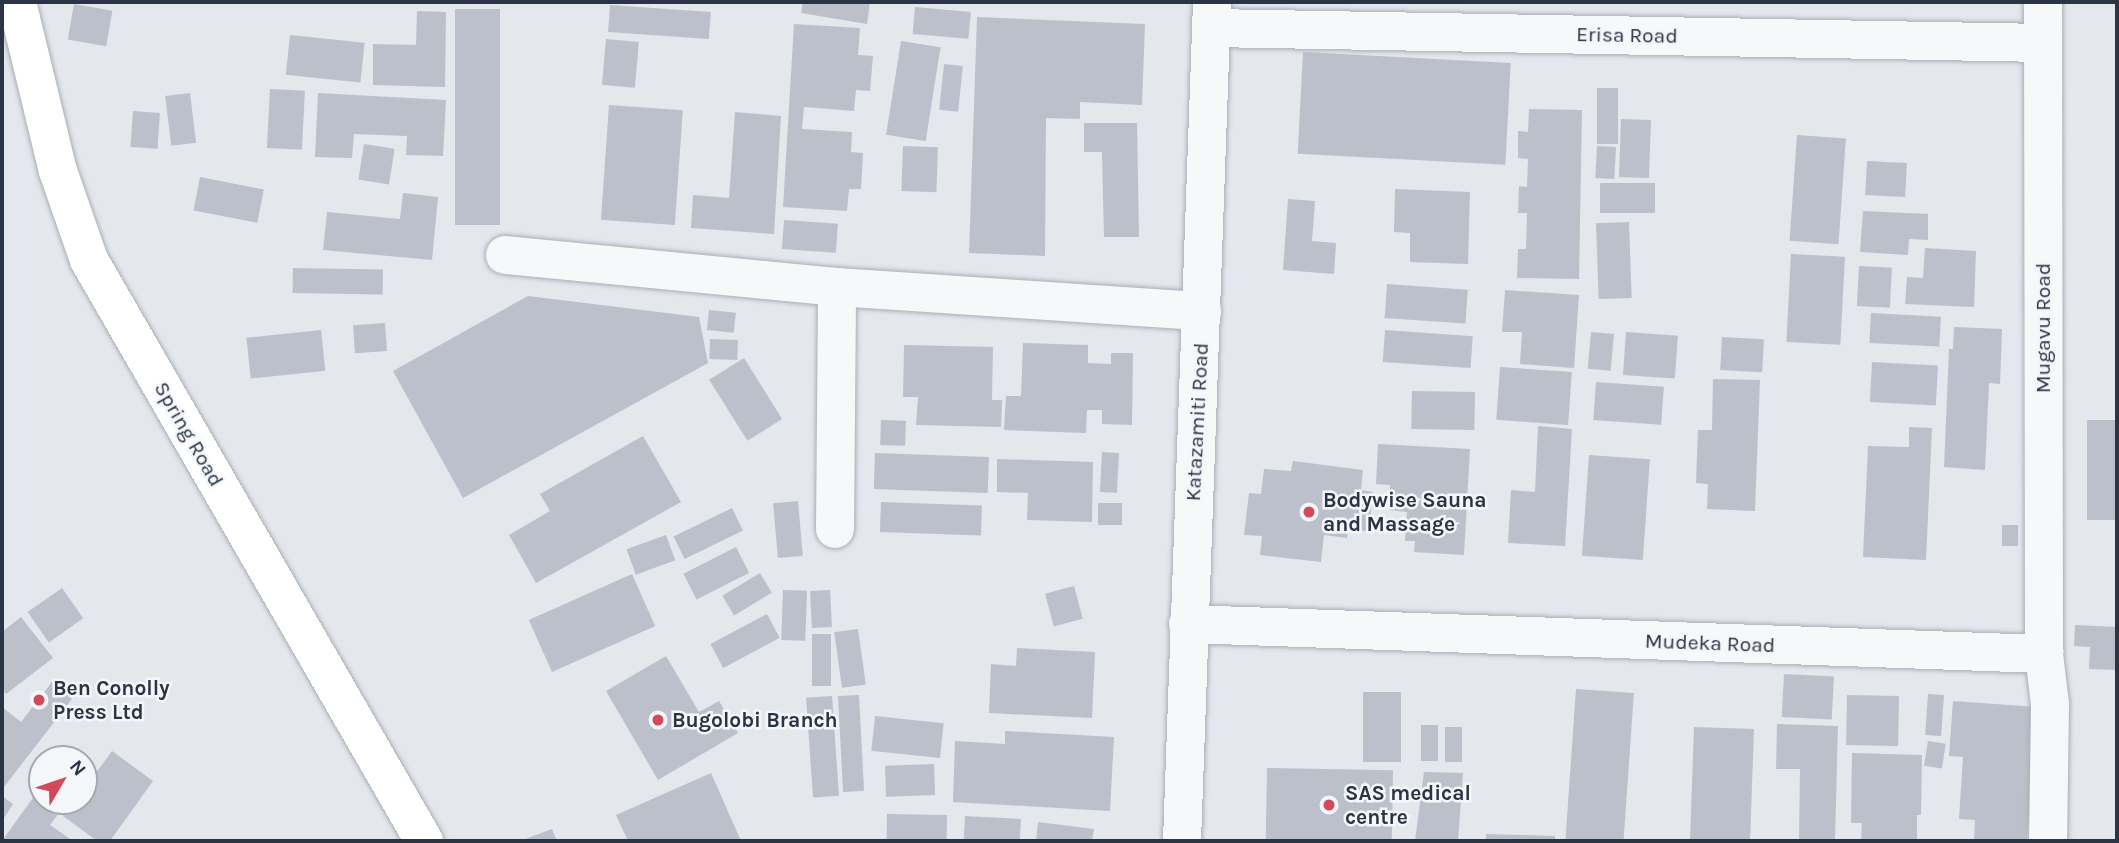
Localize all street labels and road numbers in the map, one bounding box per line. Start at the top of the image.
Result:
street label: Erisa Road [1576,22,1678,48]
street label: Mugavu Road [2030,263,2056,393]
street label: Katazamiti Road [1180,342,1214,502]
street label: Spring Road [149,377,229,491]
street label: Mudeka Road [1644,628,1776,658]

